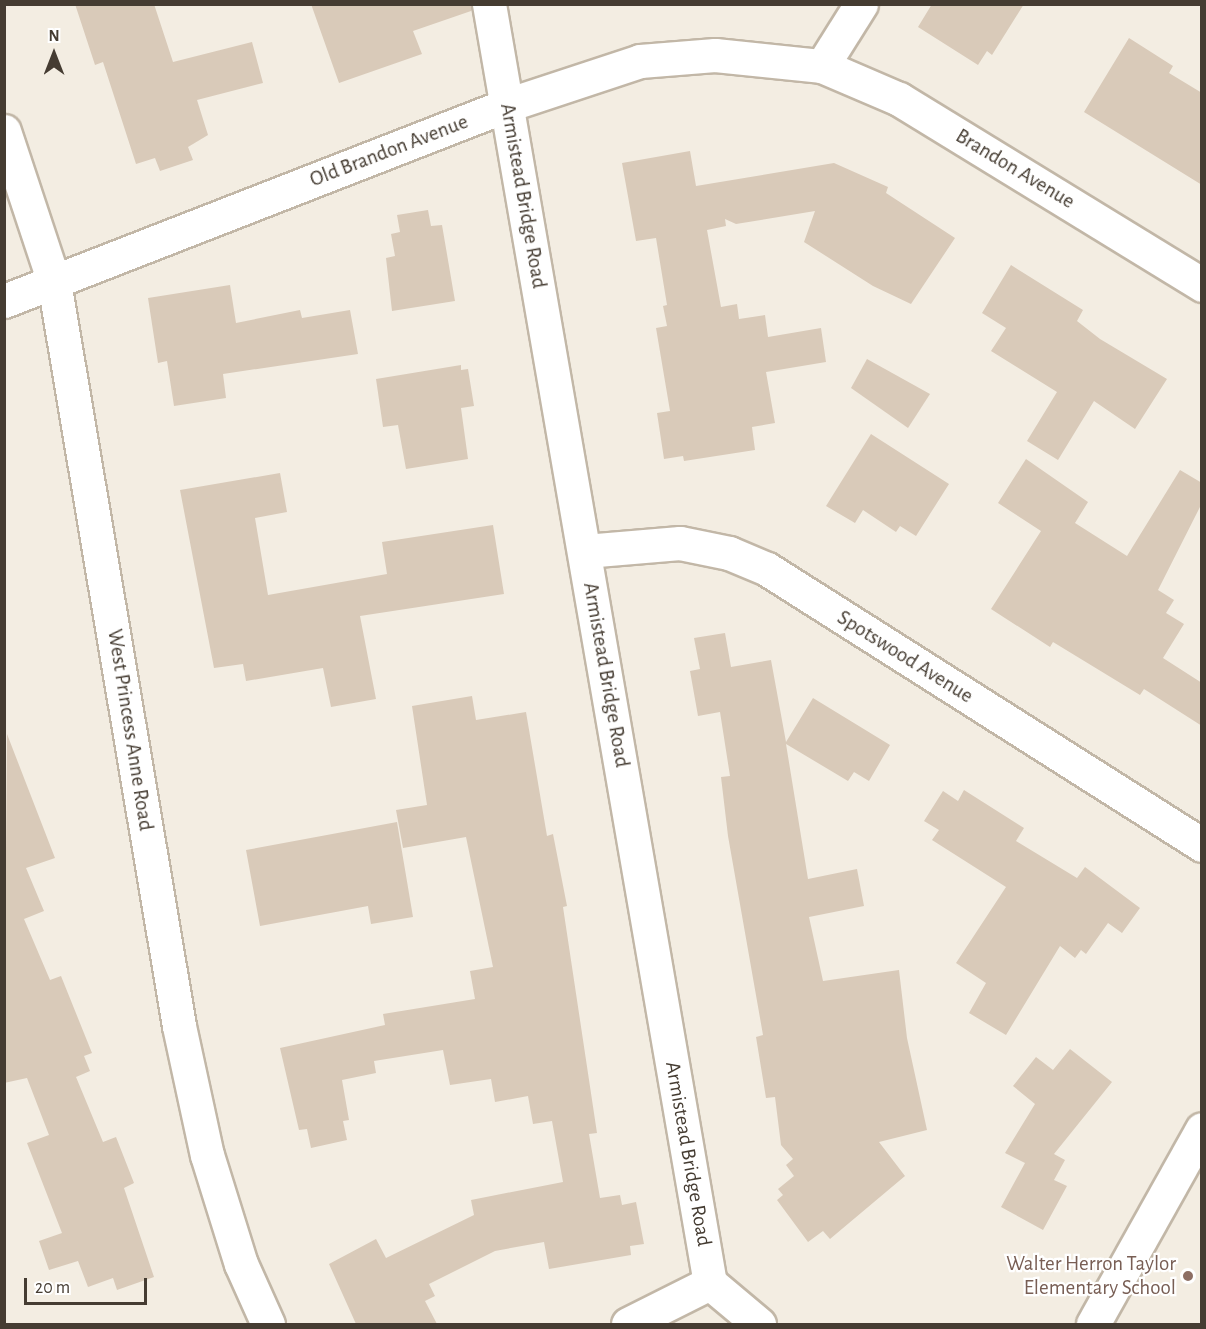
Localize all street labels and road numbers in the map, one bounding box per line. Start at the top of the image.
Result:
street label: Armistead Bridge Road [494,102,552,290]
street label: Old Brandon Avenue [306,109,472,193]
street label: Brandon Avenue [951,124,1079,214]
street label: Armistead Bridge Road [577,581,635,769]
street label: Spotswood Avenue [832,605,978,709]
street label: West Princess Anne Road [102,627,158,833]
street label: Armistead Bridge Road [659,1060,717,1248]

